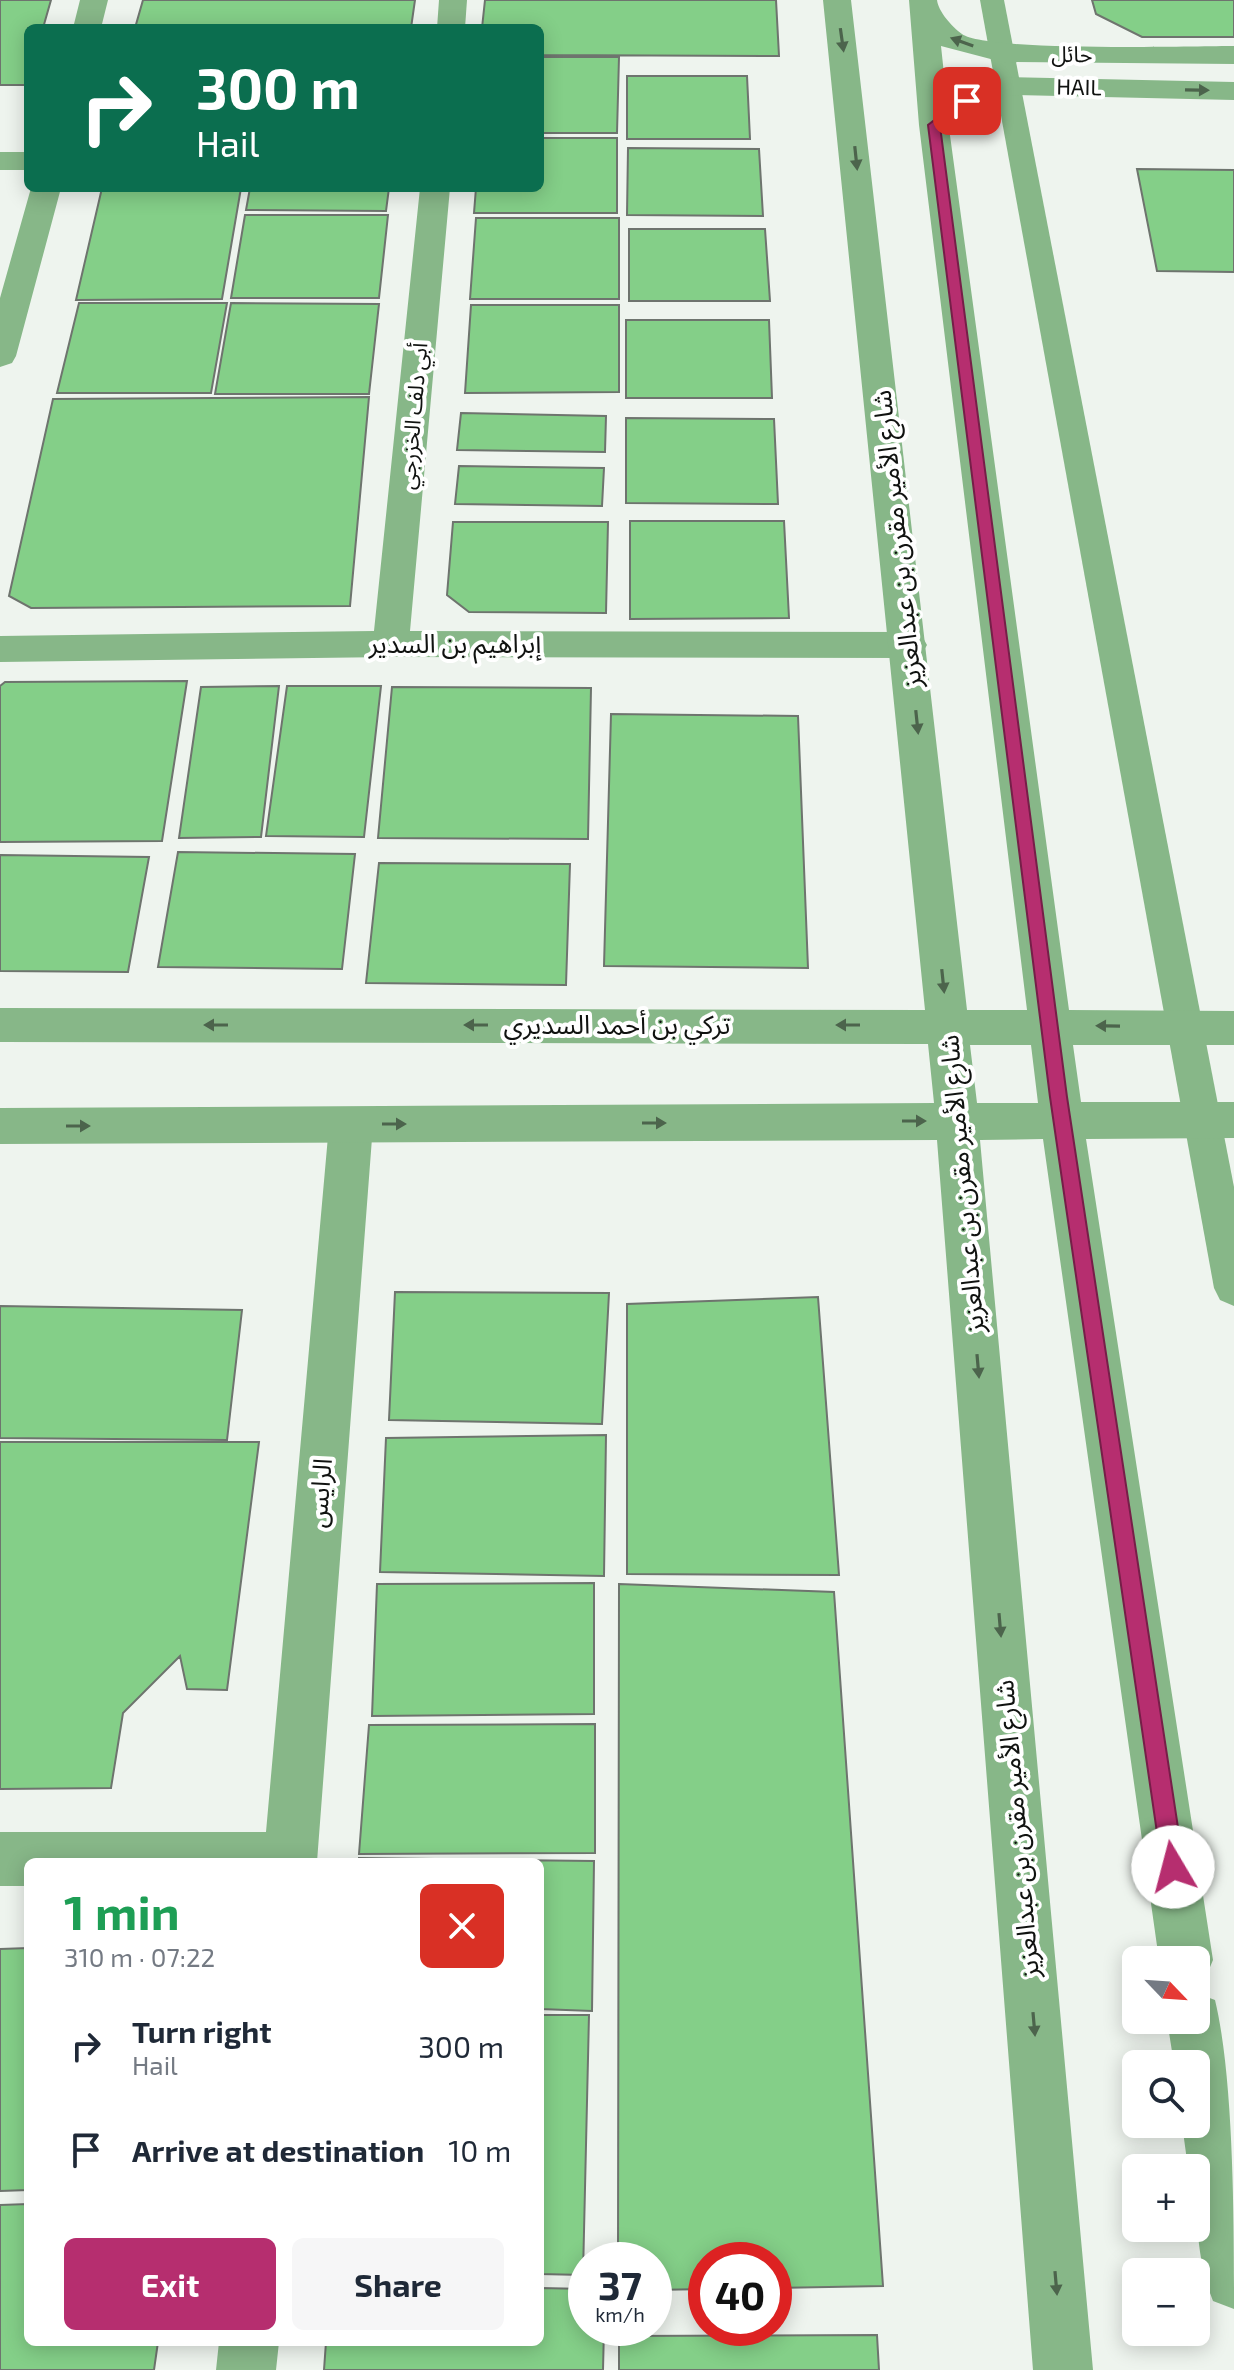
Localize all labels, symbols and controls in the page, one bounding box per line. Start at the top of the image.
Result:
one-way arrow [836,28,849,53]
one-way arrow [950,35,974,48]
street label: حائل [1051,40,1093,67]
text: 300 m [196,53,360,120]
icon: right [64,56,168,160]
pin [933,67,1001,135]
street label: HAIL [1056,73,1102,99]
icon: arrive [945,79,989,123]
one-way arrow [1185,84,1210,97]
text: Hail [196,121,259,164]
one-way arrow [850,145,863,170]
street label: أبي دلف الخزرجي [393,341,436,491]
street label: شارع الأمير مقرن بن عبدالعزيز [864,388,932,691]
street label: إبراهيم بن السدير [368,627,542,664]
one-way arrow [911,710,924,735]
one-way arrow [937,969,950,994]
street label: تركي بن أحمد السديري [503,1008,731,1045]
one-way arrow [203,1019,228,1031]
one-way arrow [463,1019,488,1031]
one-way arrow [835,1019,860,1031]
one-way arrow [1095,1020,1120,1032]
street label: شارع الأمير مقرن بن عبدالعزيز [932,1033,994,1336]
one-way arrow [902,1115,927,1127]
one-way arrow [642,1117,667,1129]
one-way arrow [382,1118,407,1130]
one-way arrow [66,1120,91,1132]
one-way arrow [972,1354,985,1379]
street label: الرايس [300,1457,338,1529]
one-way arrow [994,1613,1007,1638]
street label: شارع الأمير مقرن بن عبدالعزيز [987,1678,1049,1981]
position arrow [1131,1825,1215,1909]
text: 1 min [64,1882,180,1940]
button: close [420,1884,504,1968]
text: 310 m · 07:22 [64,1941,215,1972]
north arrow [1122,1946,1210,2034]
map controls [1122,1946,1210,2346]
one-way arrow [1028,2012,1041,2037]
text: Turn right [132,2013,272,2049]
icon: right [64,2024,108,2068]
text: 300 m [418,2028,504,2064]
text: Hail [132,2049,178,2080]
button: search [1122,2050,1210,2138]
icon: arrive [64,2128,108,2172]
text: Arrive at destination [132,2132,424,2168]
text: 10 m [448,2132,511,2168]
button: + [1122,2154,1210,2242]
button: Exit [64,2238,276,2330]
button: Share [292,2238,504,2330]
speed limit sign: 40 [688,2242,792,2346]
button: − [1122,2258,1210,2346]
text: 37 [598,2260,642,2308]
one-way arrow [1050,2271,1063,2296]
text: km/h [595,2302,645,2326]

